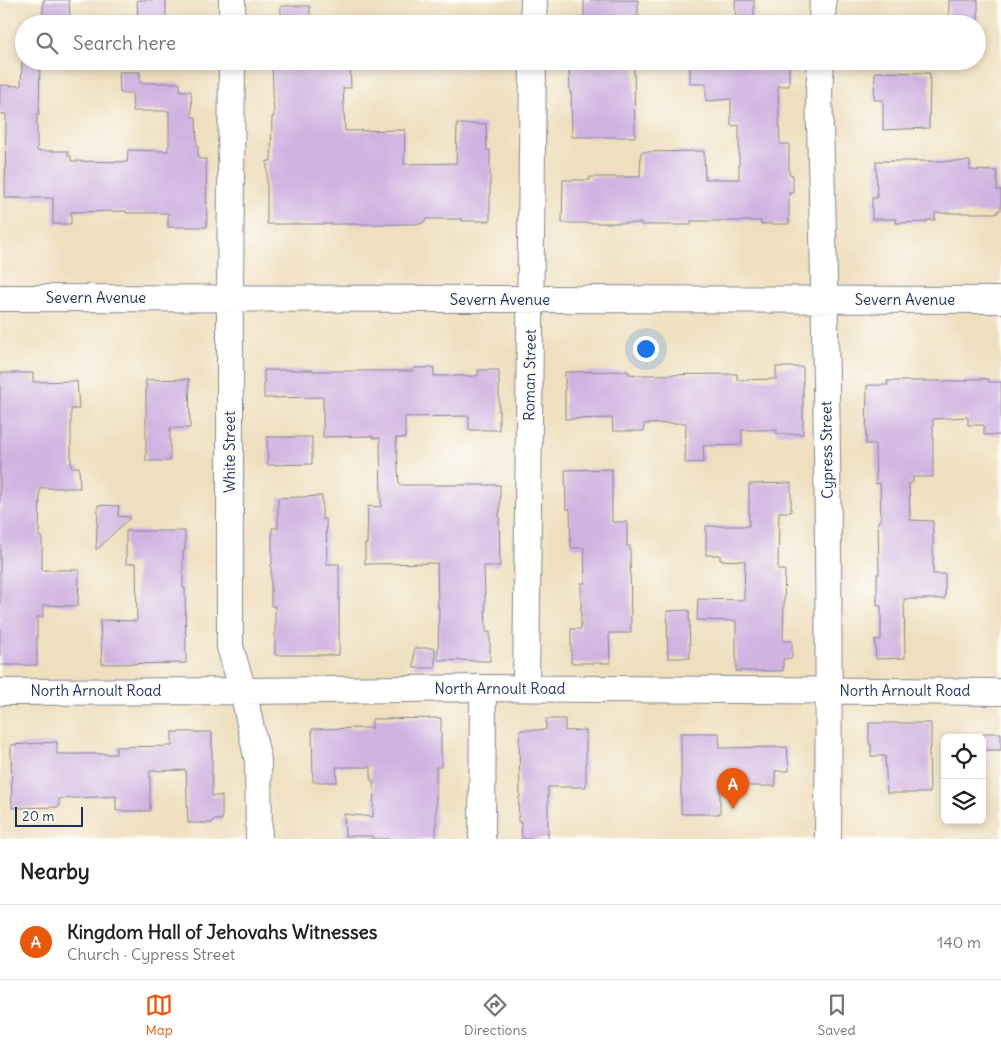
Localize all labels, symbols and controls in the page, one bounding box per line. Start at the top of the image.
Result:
search box [15,15,986,70]
icon: search [33,29,61,57]
text: Search here [73,31,176,55]
street label: Severn Avenue [46,288,146,307]
street label: Severn Avenue [450,290,550,309]
street label: Severn Avenue [855,290,955,309]
street label: Roman Street [519,329,540,421]
your location [633,336,659,362]
street label: Cypress Street [816,401,837,499]
street label: White Street [220,411,239,493]
street label: North Arnoult Road [435,679,566,698]
street label: North Arnoult Road [31,681,162,700]
street label: North Arnoult Road [840,681,971,700]
map controls [941,734,986,824]
button: locate [941,734,986,779]
pin: A [717,768,749,809]
button: layers [941,779,986,824]
scale bar [15,804,82,827]
text: 20 m [22,807,55,825]
text: Nearby [20,858,90,885]
text: Kingdom Hall of Jehovahs Witnesses [67,920,377,944]
text: A [31,932,41,952]
text: 140 m [937,932,981,952]
text: Church · Cypress Street [67,944,235,964]
tab: Map [145,991,173,1039]
tab: Directions [464,991,527,1039]
tab: Saved [817,991,856,1039]

